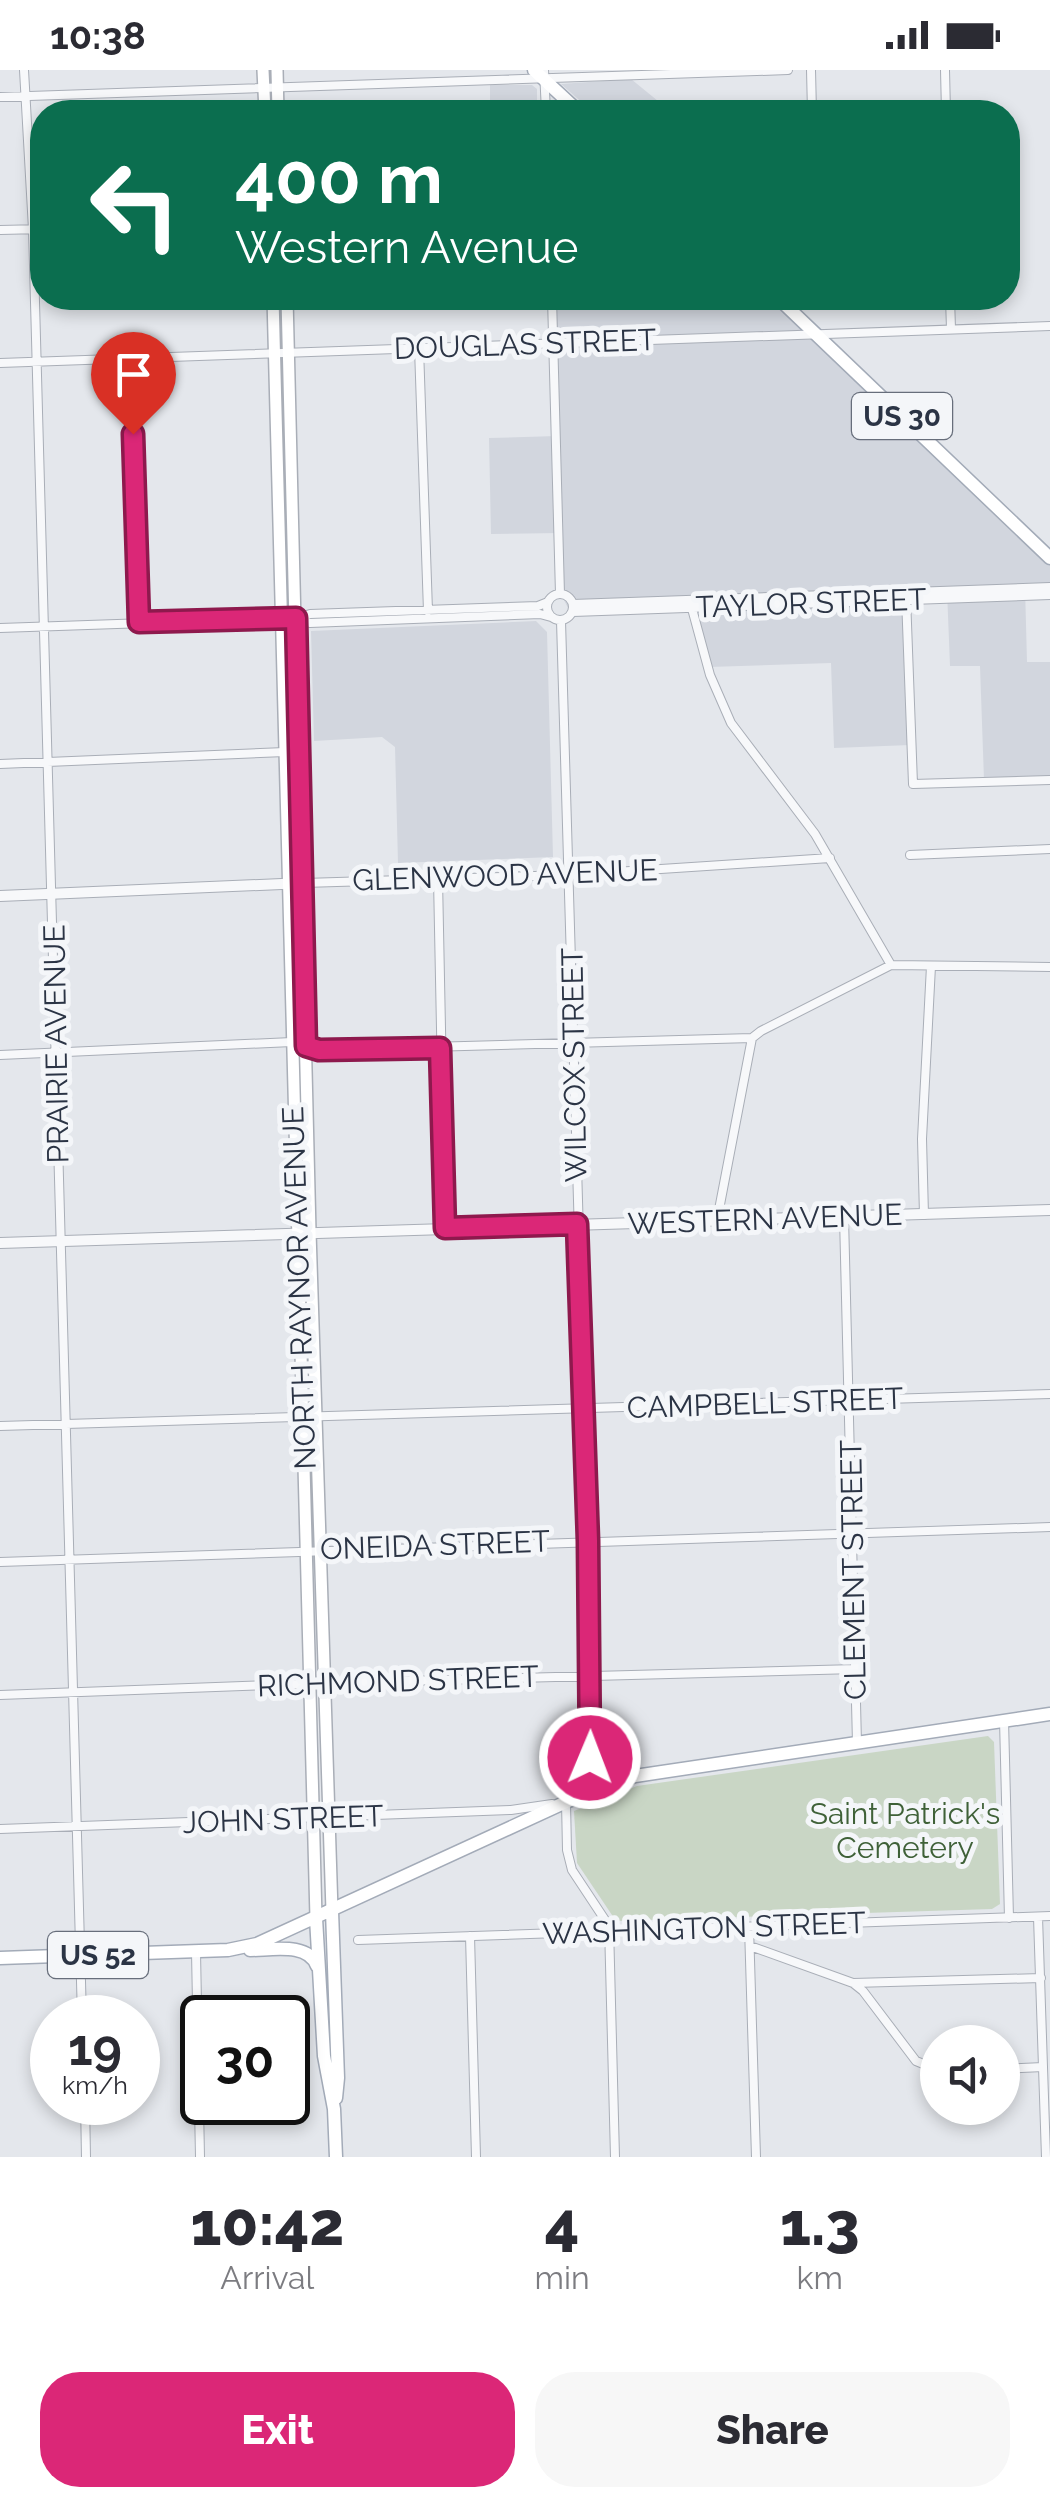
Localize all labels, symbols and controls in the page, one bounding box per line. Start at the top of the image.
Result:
text: 10:38 [50,13,146,58]
text: 400 m [235,137,443,219]
icon: left [70,140,200,270]
text: Western Avenue [235,221,578,274]
street label: DOUGLAS STREET [393,322,657,366]
pin [91,332,176,435]
icon: arrive [106,347,161,402]
road number: US 30 [852,393,952,439]
street label: TAYLOR STREET [695,581,927,625]
street label: GLENWOOD AVENUE [352,852,658,898]
street label: PRAIRIE AVENUE [36,924,76,1164]
street label: WILCOX STREET [554,947,594,1183]
street label: NORTH RAYNOR AVENUE [275,1106,323,1470]
street label: WESTERN AVENUE [627,1197,903,1241]
street label: CAMPBELL STREET [626,1381,904,1425]
street label: CLEMENT STREET [833,1440,873,1700]
street label: ONEIDA STREET [319,1523,551,1567]
street label: RICHMOND STREET [257,1659,539,1703]
position arrow [538,1706,642,1810]
park label: Saint Patrick's Cemetery [810,1796,1000,1865]
street label: JOHN STREET [182,1798,384,1840]
street label: WASHINGTON STREET [542,1905,866,1951]
road number: US 52 [48,1932,148,1978]
speed limit sign: 30 [180,1995,310,2125]
text: 19 [68,2018,122,2077]
map controls [920,2025,1020,2125]
button: sound [920,2025,1020,2125]
text: km/h [62,2070,128,2100]
text: 10:42 [190,2189,344,2259]
text: 4 [545,2189,579,2259]
text: 1.3 [780,2189,860,2259]
text: Arrival [220,2259,314,2296]
text: min [535,2259,590,2296]
text: km [797,2259,843,2296]
button: Exit [40,2372,515,2487]
button: Share [535,2372,1010,2487]

